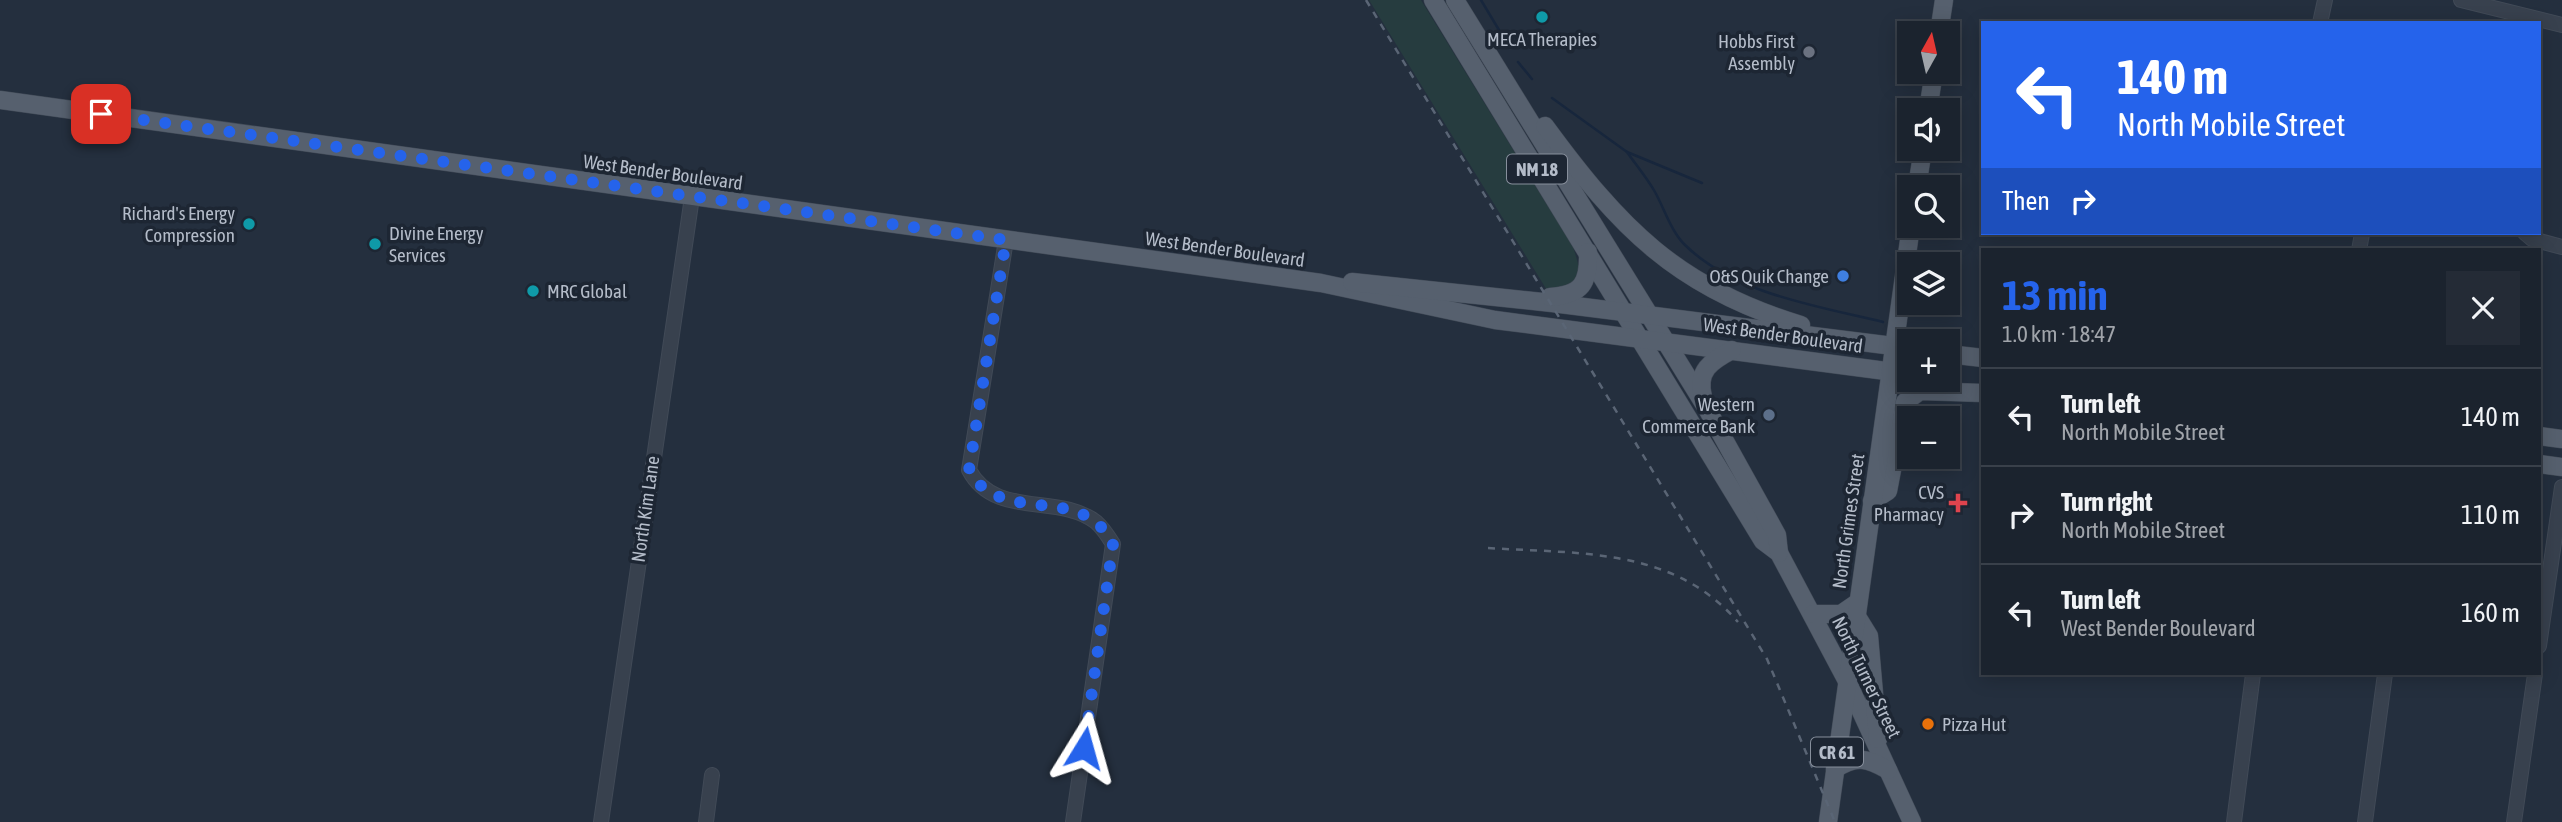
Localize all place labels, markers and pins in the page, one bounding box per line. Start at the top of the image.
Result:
marker: MECA Therapies [1534,9,1550,25]
place label: MECA Therapies [1487,28,1597,50]
place label: Hobbs First Assembly [1718,30,1795,74]
marker: Hobbs First Assembly [1801,44,1817,60]
pin [71,84,131,144]
place label: Richard's Energy Compression [122,202,235,246]
marker: Richard's Energy Compression [241,216,257,232]
place label: Divine Energy Services [389,222,484,266]
marker: Divine Energy Services [367,236,383,252]
place label: O&S Quik Change [1710,265,1829,287]
marker: O&S Quik Change [1835,268,1851,284]
place label: MRC Global [547,280,627,302]
marker: MRC Global [525,283,541,299]
place label: Western Commerce Bank [1642,393,1756,437]
marker: Western Commerce Bank [1761,407,1777,423]
place label: CVS Pharmacy [1874,481,1944,525]
marker: CVS Pharmacy [1950,495,1966,511]
place label: Pizza Hut [1942,713,2006,735]
marker: Pizza Hut [1920,716,1936,732]

